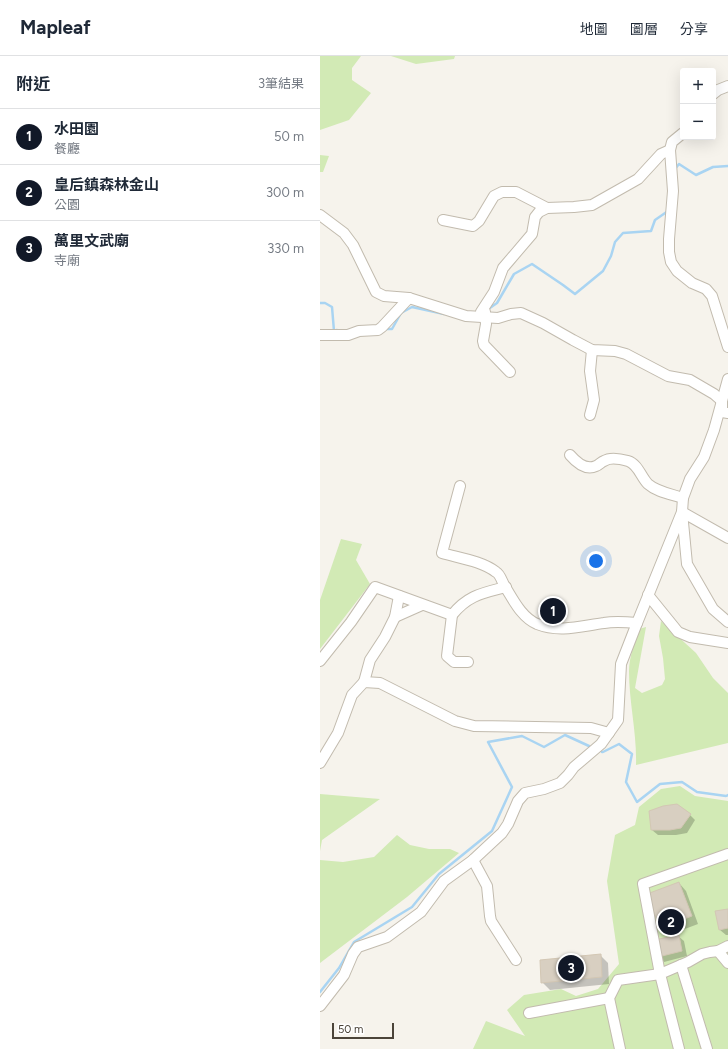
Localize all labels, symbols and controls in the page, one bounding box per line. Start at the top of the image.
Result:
text: Mapleaf [20,16,91,39]
text: 地圖 [580,21,608,38]
text: 圖層 [630,21,658,38]
text: 分享 [680,21,708,38]
map controls [680,68,716,140]
button: + [680,68,716,104]
text: 附近 [16,74,50,94]
text: 3筆結果 [258,76,304,91]
button: − [680,104,716,140]
text: 水田園 [54,120,99,138]
text: 1 [26,129,32,144]
text: 50 m [274,129,304,144]
text: 餐廳 [54,141,80,156]
text: 皇后鎮森林金山 [54,176,159,194]
text: 2 [25,185,33,200]
text: 300 m [266,185,304,200]
text: 公園 [54,197,80,212]
text: 萬里文武廟 [54,232,129,250]
text: 3 [25,241,33,256]
text: 330 m [267,241,304,256]
text: 寺廟 [54,253,80,268]
your location [586,551,606,571]
pin: 1 [540,596,566,626]
pin: 2 [658,907,684,937]
pin: 3 [558,953,584,983]
scale bar [332,1021,394,1040]
text: 50 m [338,1023,363,1036]

